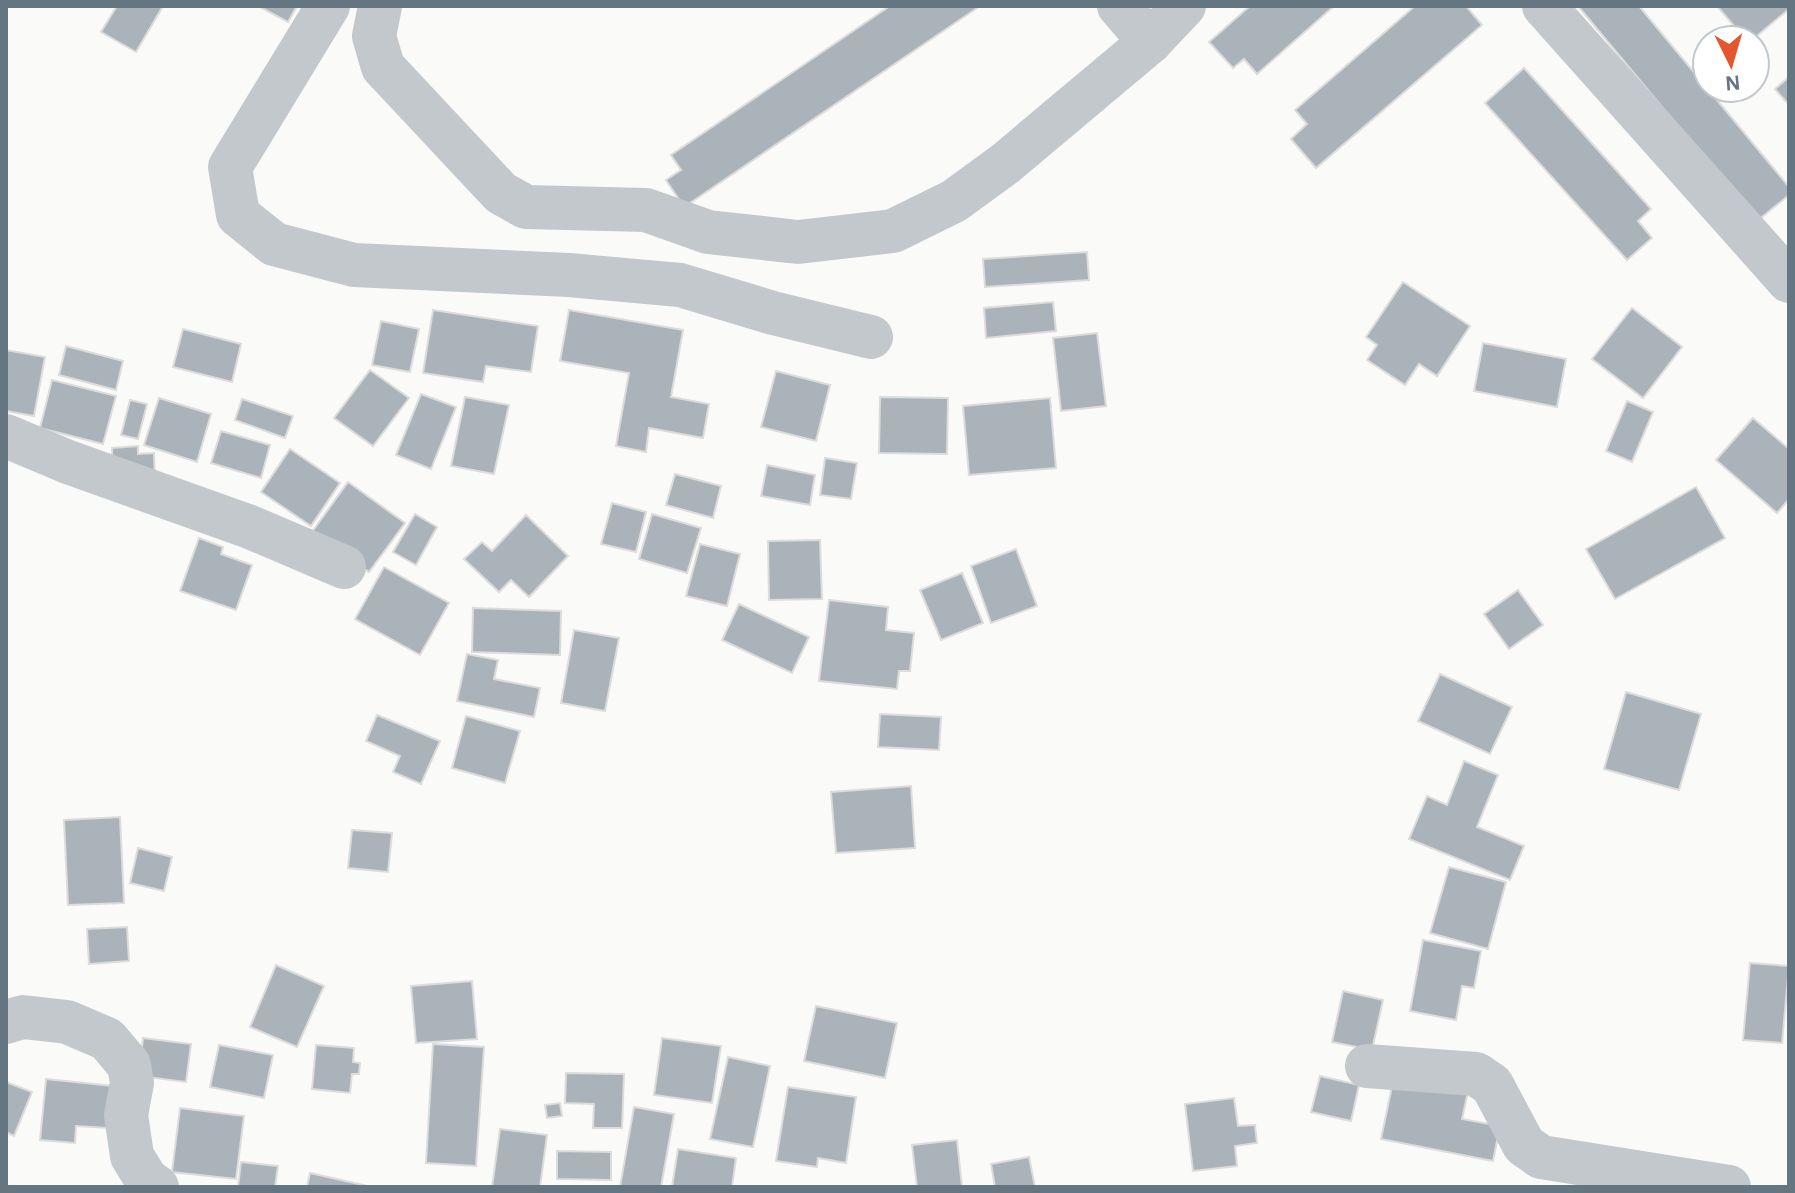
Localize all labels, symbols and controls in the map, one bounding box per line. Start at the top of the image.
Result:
north arrow [1691,24,1771,104]
text: N [1724,71,1741,95]

